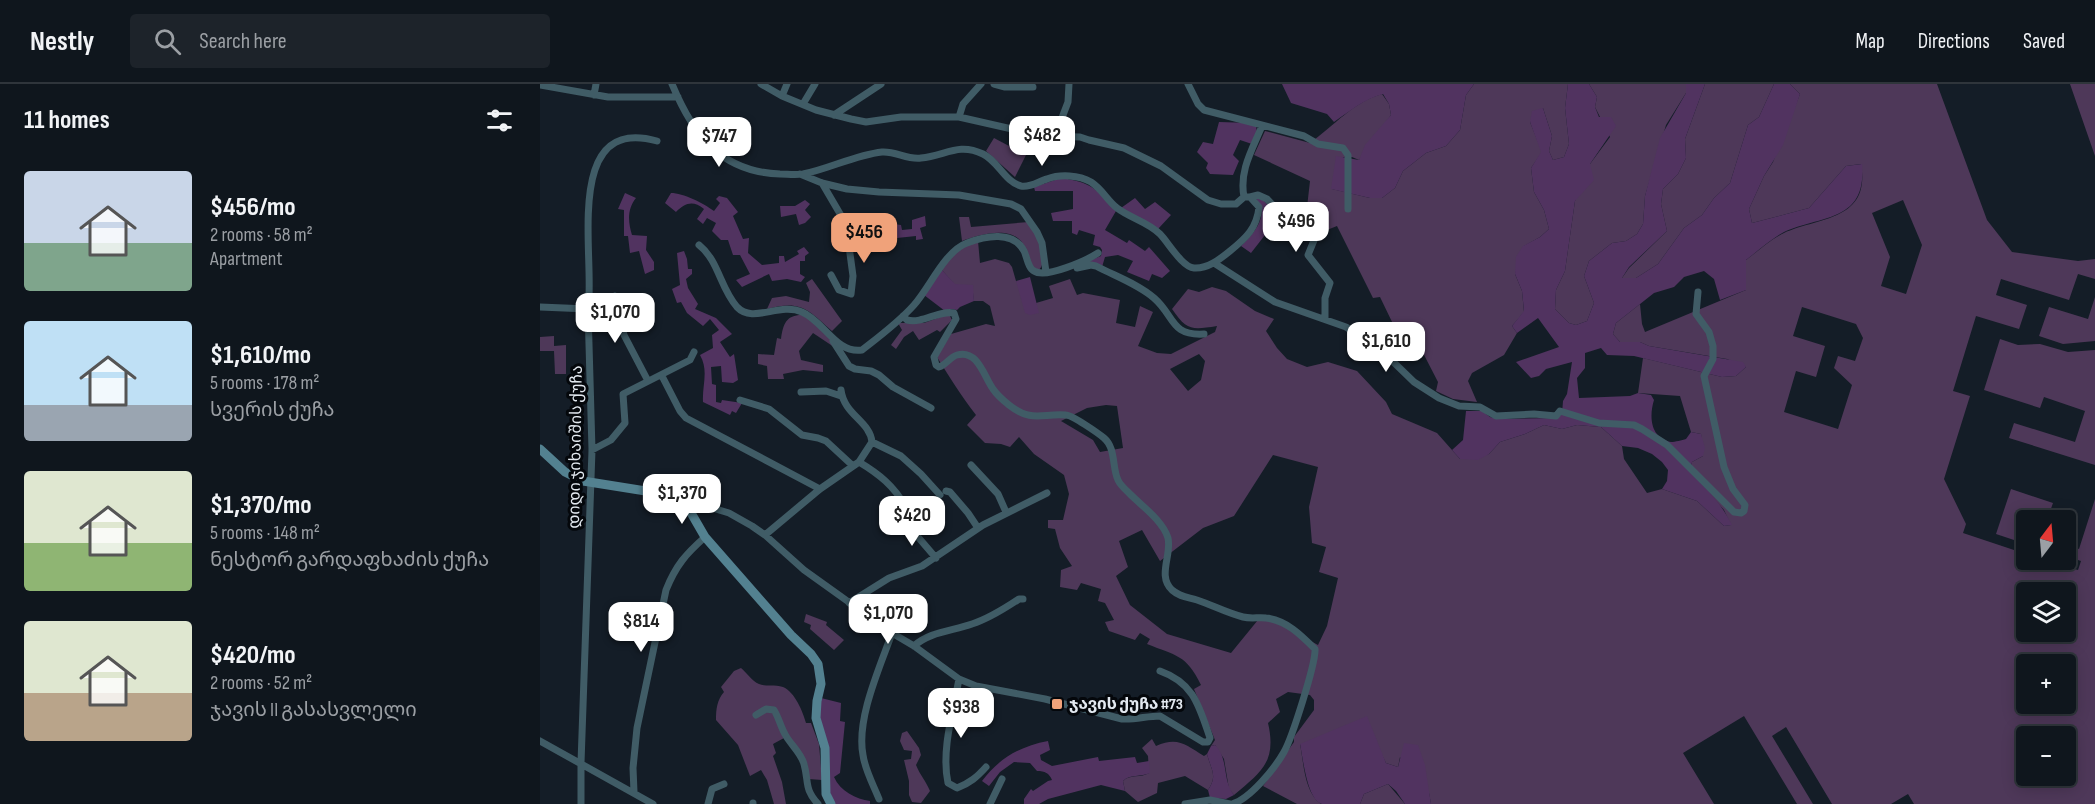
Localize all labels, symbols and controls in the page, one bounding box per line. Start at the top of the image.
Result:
search box [130,14,550,68]
text: Nestly [30,25,94,58]
icon: search [151,25,184,58]
text: Search here [199,28,287,55]
text: Map [1855,29,1885,54]
text: Directions [1918,29,1990,54]
text: Saved [2023,29,2065,54]
icon: filters [483,104,516,137]
text: 11 homes [24,105,110,136]
pin: $482 [1006,116,1078,167]
pin: $747 [683,117,755,168]
text: $482 [1023,123,1061,147]
text: $747 [701,124,737,148]
text: $456/mo [210,192,296,223]
icon: home [72,195,144,267]
pin: $496 [1260,202,1332,253]
text: $496 [1277,209,1315,233]
pin: $456 [828,213,900,264]
text: $456 [845,220,883,244]
text: 2 rooms · 58 m² [210,223,313,247]
text: Apartment [210,247,283,271]
pin: $1,070 [566,293,664,344]
text: $1,070 [590,300,640,324]
pin: $1,610 [1337,322,1435,373]
text: $1,610 [1361,329,1411,353]
text: $1,610/mo [210,340,311,371]
icon: home [72,345,144,417]
street label: დიდი ჯიხაიშის ქუჩა [565,365,587,529]
text: 5 rooms · 178 m² [210,371,319,395]
text: სვერის ქუჩა [210,398,335,422]
pin: $1,370 [633,474,731,525]
text: $1,370 [657,481,707,505]
text: $1,370/mo [210,490,312,521]
icon: home [72,495,144,567]
pin: $420 [876,496,948,547]
text: $420 [893,503,931,527]
north arrow [2016,510,2076,570]
map controls [2016,510,2076,786]
text: 5 rooms · 148 m² [210,521,320,545]
text: ნესტორ გარდაფხაძის ქუჩა [210,548,489,572]
button: layers [2016,582,2076,642]
pin: $1,070 [839,594,937,645]
text: $1,070 [863,601,913,625]
pin: $814 [605,602,677,653]
text: $814 [623,609,659,633]
text: $420/mo [210,640,296,671]
icon: home [72,645,144,717]
button: + [2016,654,2076,714]
text: 2 rooms · 52 m² [210,671,312,695]
pin: $938 [925,688,997,739]
text: $938 [942,695,980,719]
place label: ჯავის ქუჩა #73 [1069,695,1183,714]
marker: ჯავის ქუჩა #73 [1050,697,1064,711]
text: ჯავის II გასასვლელი [210,698,417,722]
button: − [2016,726,2076,786]

